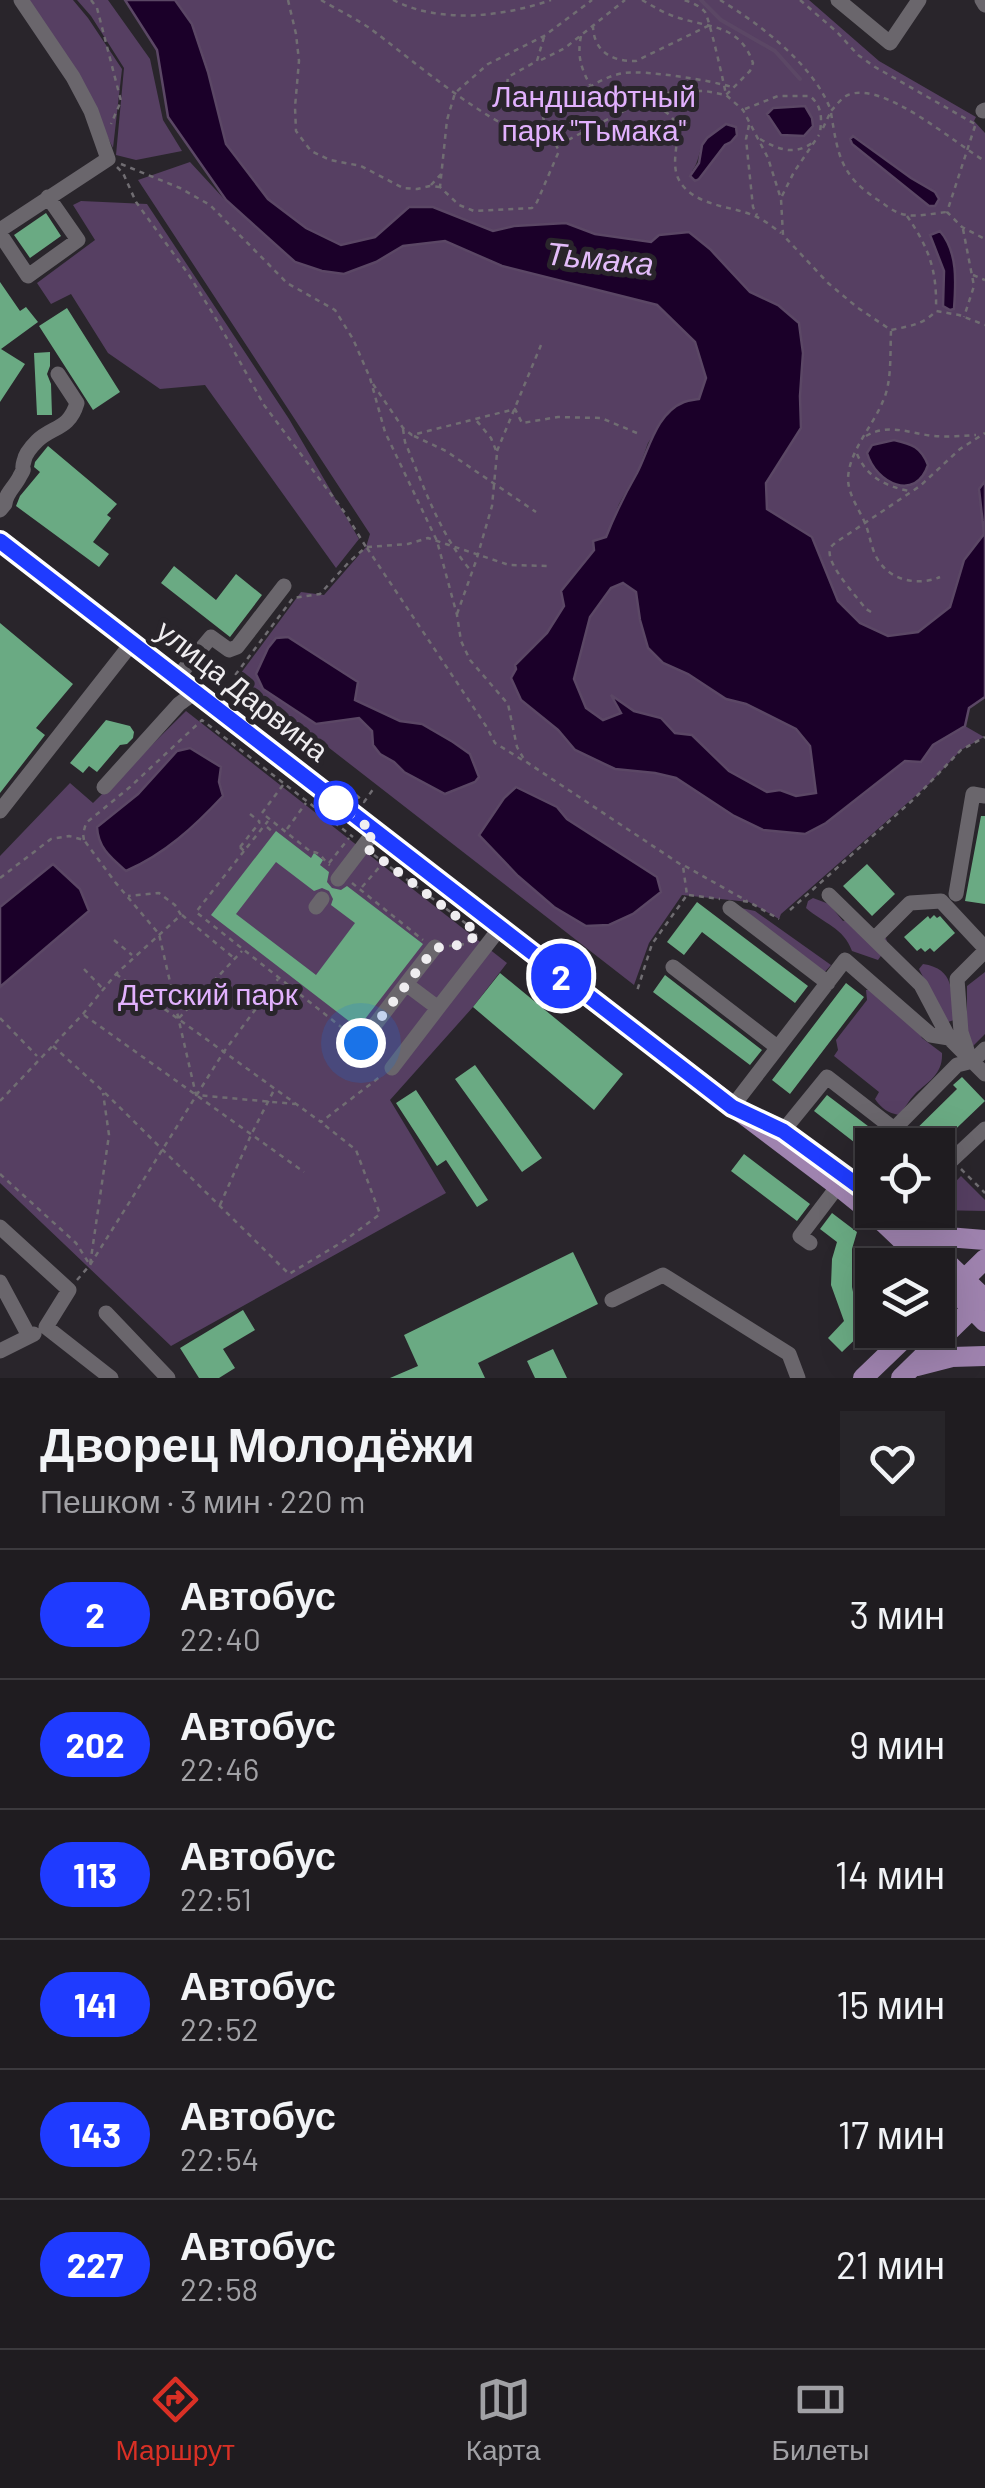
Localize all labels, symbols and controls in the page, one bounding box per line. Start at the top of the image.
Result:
park label: Ландшафтный парк "Тьмака" [492,77,696,147]
water label: Тьмака [545,232,656,282]
street label: улица Дарвина [150,611,337,768]
unlabelled marker [315,782,357,824]
line badge: 2 [528,944,594,1008]
text: 2 [551,955,571,997]
park label: Детский парк [118,975,299,1011]
your location [336,1018,386,1068]
map controls [855,1128,955,1348]
button: locate [855,1128,955,1228]
button: layers [855,1248,955,1348]
button: heart [840,1411,945,1516]
text: Дворец Молодёжи [40,1414,475,1472]
text: Пешком · 3 мин · 220 m [40,1481,365,1519]
text: Автобус [180,1572,336,1618]
text: 3 мин [849,1591,945,1637]
text: 2 [85,1593,105,1635]
text: 22:40 [180,1619,261,1657]
text: Автобус [180,1702,336,1748]
text: 9 мин [849,1721,945,1767]
text: 202 [65,1723,125,1765]
text: 22:46 [180,1749,259,1787]
text: Автобус [180,1832,336,1878]
text: 14 мин [835,1851,945,1897]
text: 113 [73,1853,117,1895]
text: 22:51 [180,1879,252,1917]
text: Автобус [180,1962,336,2008]
text: 15 мин [836,1981,945,2027]
text: 141 [74,1983,116,2025]
text: 22:52 [180,2009,259,2047]
text: Автобус [180,2092,336,2138]
text: 17 мин [838,2111,945,2157]
text: 143 [69,2113,121,2155]
text: 22:54 [180,2139,259,2177]
text: Автобус [180,2222,336,2268]
text: 21 мин [836,2241,945,2287]
text: 227 [67,2243,123,2285]
text: 22:58 [180,2269,258,2307]
tab: Маршрут [115,2372,235,2467]
tab: Карта [466,2372,541,2467]
tab: Билеты [772,2372,870,2467]

